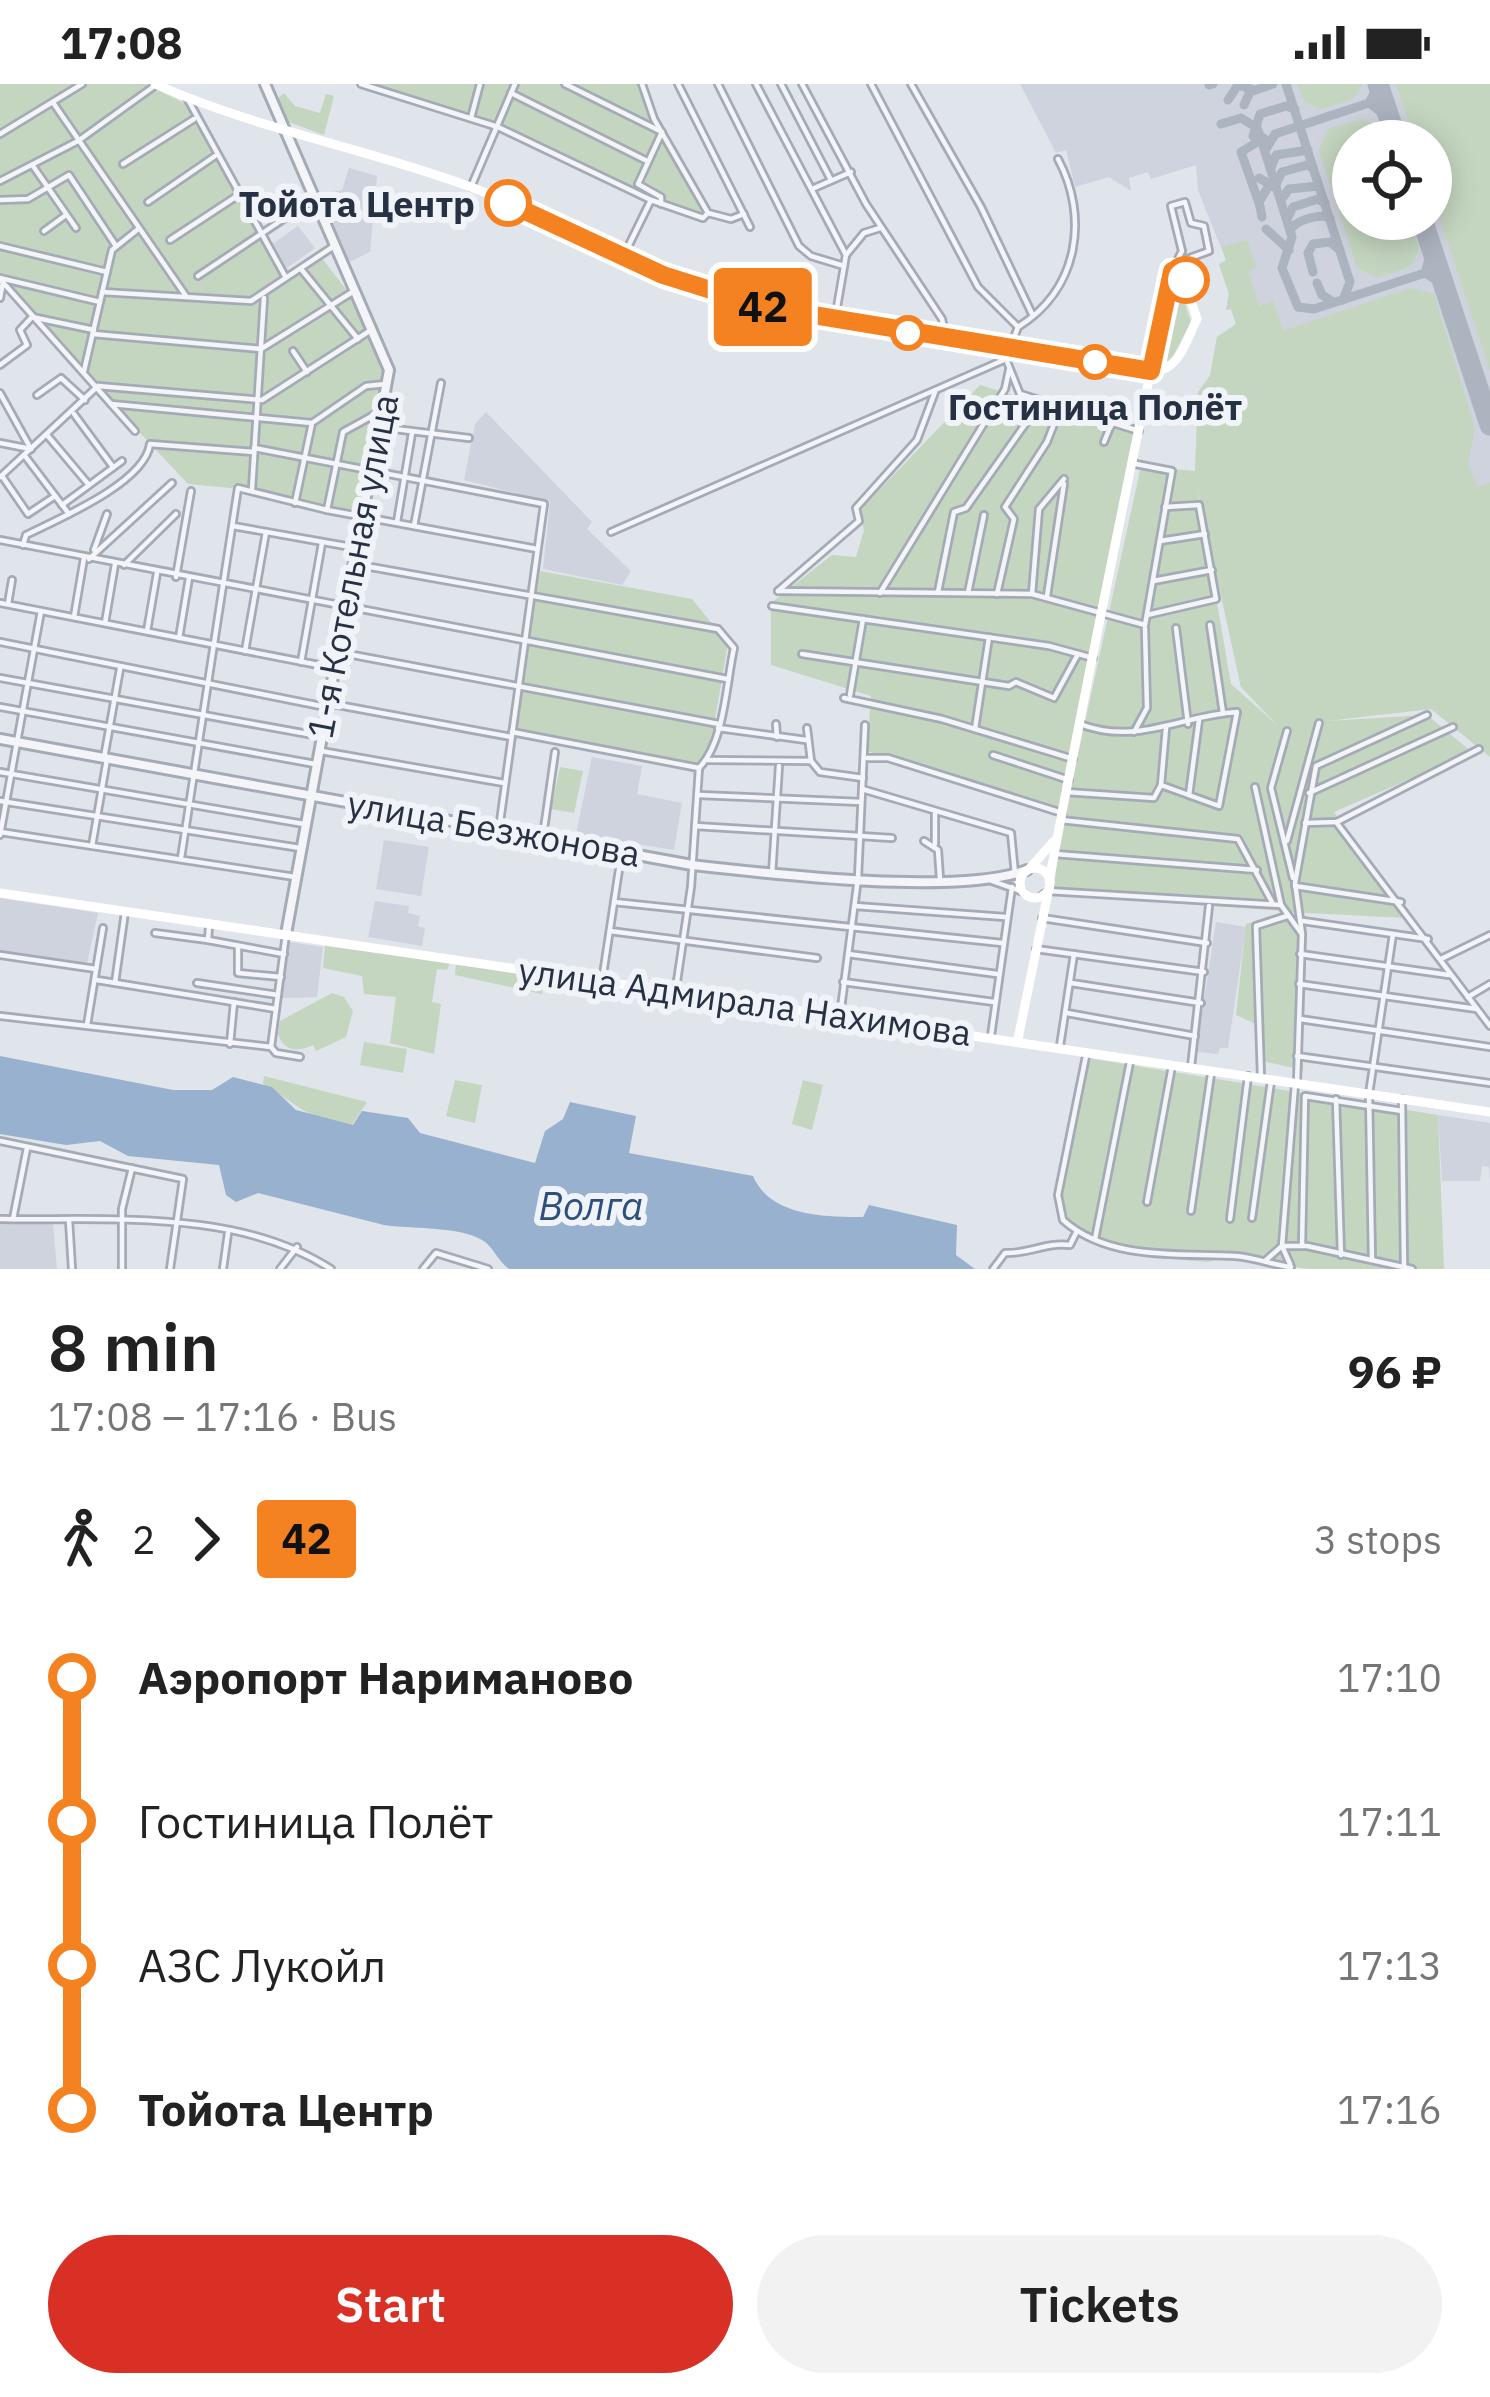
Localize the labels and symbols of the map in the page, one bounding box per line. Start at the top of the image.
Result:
place label: Тойота Центр [238,180,475,227]
marker: Тойота Центр [486,181,530,225]
unlabelled marker [1164,258,1208,302]
line badge: 42 [709,268,817,346]
unlabelled marker [892,317,924,349]
marker: Гостиница Полёт [1079,346,1111,378]
place label: Гостиница Полёт [948,383,1242,430]
street label: 1-я Котельная улица [296,390,408,742]
street label: улица Безжонова [344,779,644,877]
street label: улица Адмирала Нахимова [516,946,974,1056]
water label: Волга [538,1180,644,1231]

